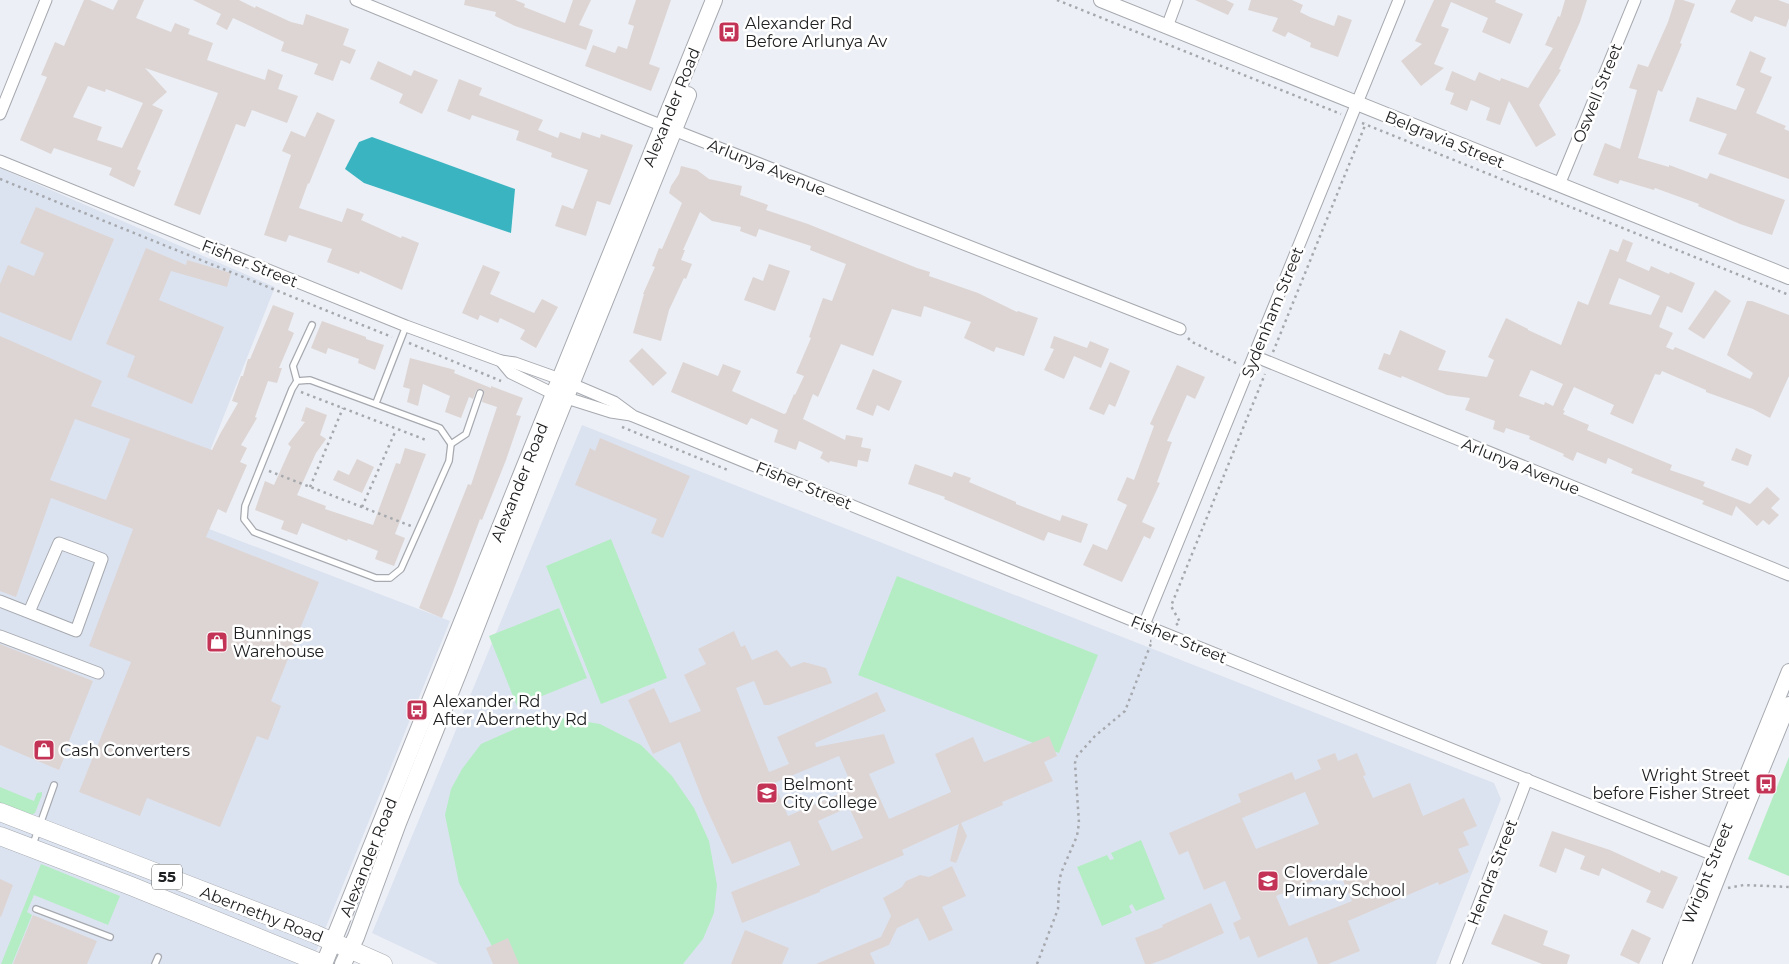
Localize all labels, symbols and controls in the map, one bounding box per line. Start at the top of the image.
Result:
place label: Alexander Rd Before Arlunya Av [745,14,887,51]
bus stop icon: Alexander Rd Before Arlunya Av [717,20,741,44]
street label: Oswell Street [1569,40,1626,146]
street label: Alexander Road [639,45,704,170]
street label: Belgravia Street [1382,107,1508,172]
street label: Arlunya Avenue [705,135,829,200]
street label: Fisher Street [199,236,301,292]
street label: Sydenham Street [1238,244,1308,380]
street label: Alexander Road [487,420,552,545]
street label: Arlunya Avenue [1459,434,1583,499]
street label: Fisher Street [753,458,855,514]
street label: Fisher Street [1128,612,1230,668]
place label: Bunnings Warehouse [233,624,324,661]
shop icon: Bunnings Warehouse [205,630,229,654]
place label: Alexander Rd After Abernethy Rd [433,692,587,729]
bus stop icon: Alexander Rd After Abernethy Rd [405,698,429,722]
shop icon: Cash Converters [32,738,56,762]
place label: Cash Converters [60,741,190,760]
place label: Wright Street before Fisher Street [1592,766,1750,803]
bus stop icon: Wright Street before Fisher Street [1754,772,1778,796]
place label: Belmont City College [783,775,877,812]
school or university icon: Belmont City College [755,781,779,805]
street label: Alexander Road [336,795,401,920]
street label: Hendra Street [1464,816,1522,928]
street label: Wright Street [1678,819,1737,927]
place label: Cloverdale Primary School [1284,863,1405,900]
road number: 55 [152,864,182,890]
school or university icon: Cloverdale Primary School [1256,869,1280,893]
street label: Abernethy Road [198,882,326,947]

